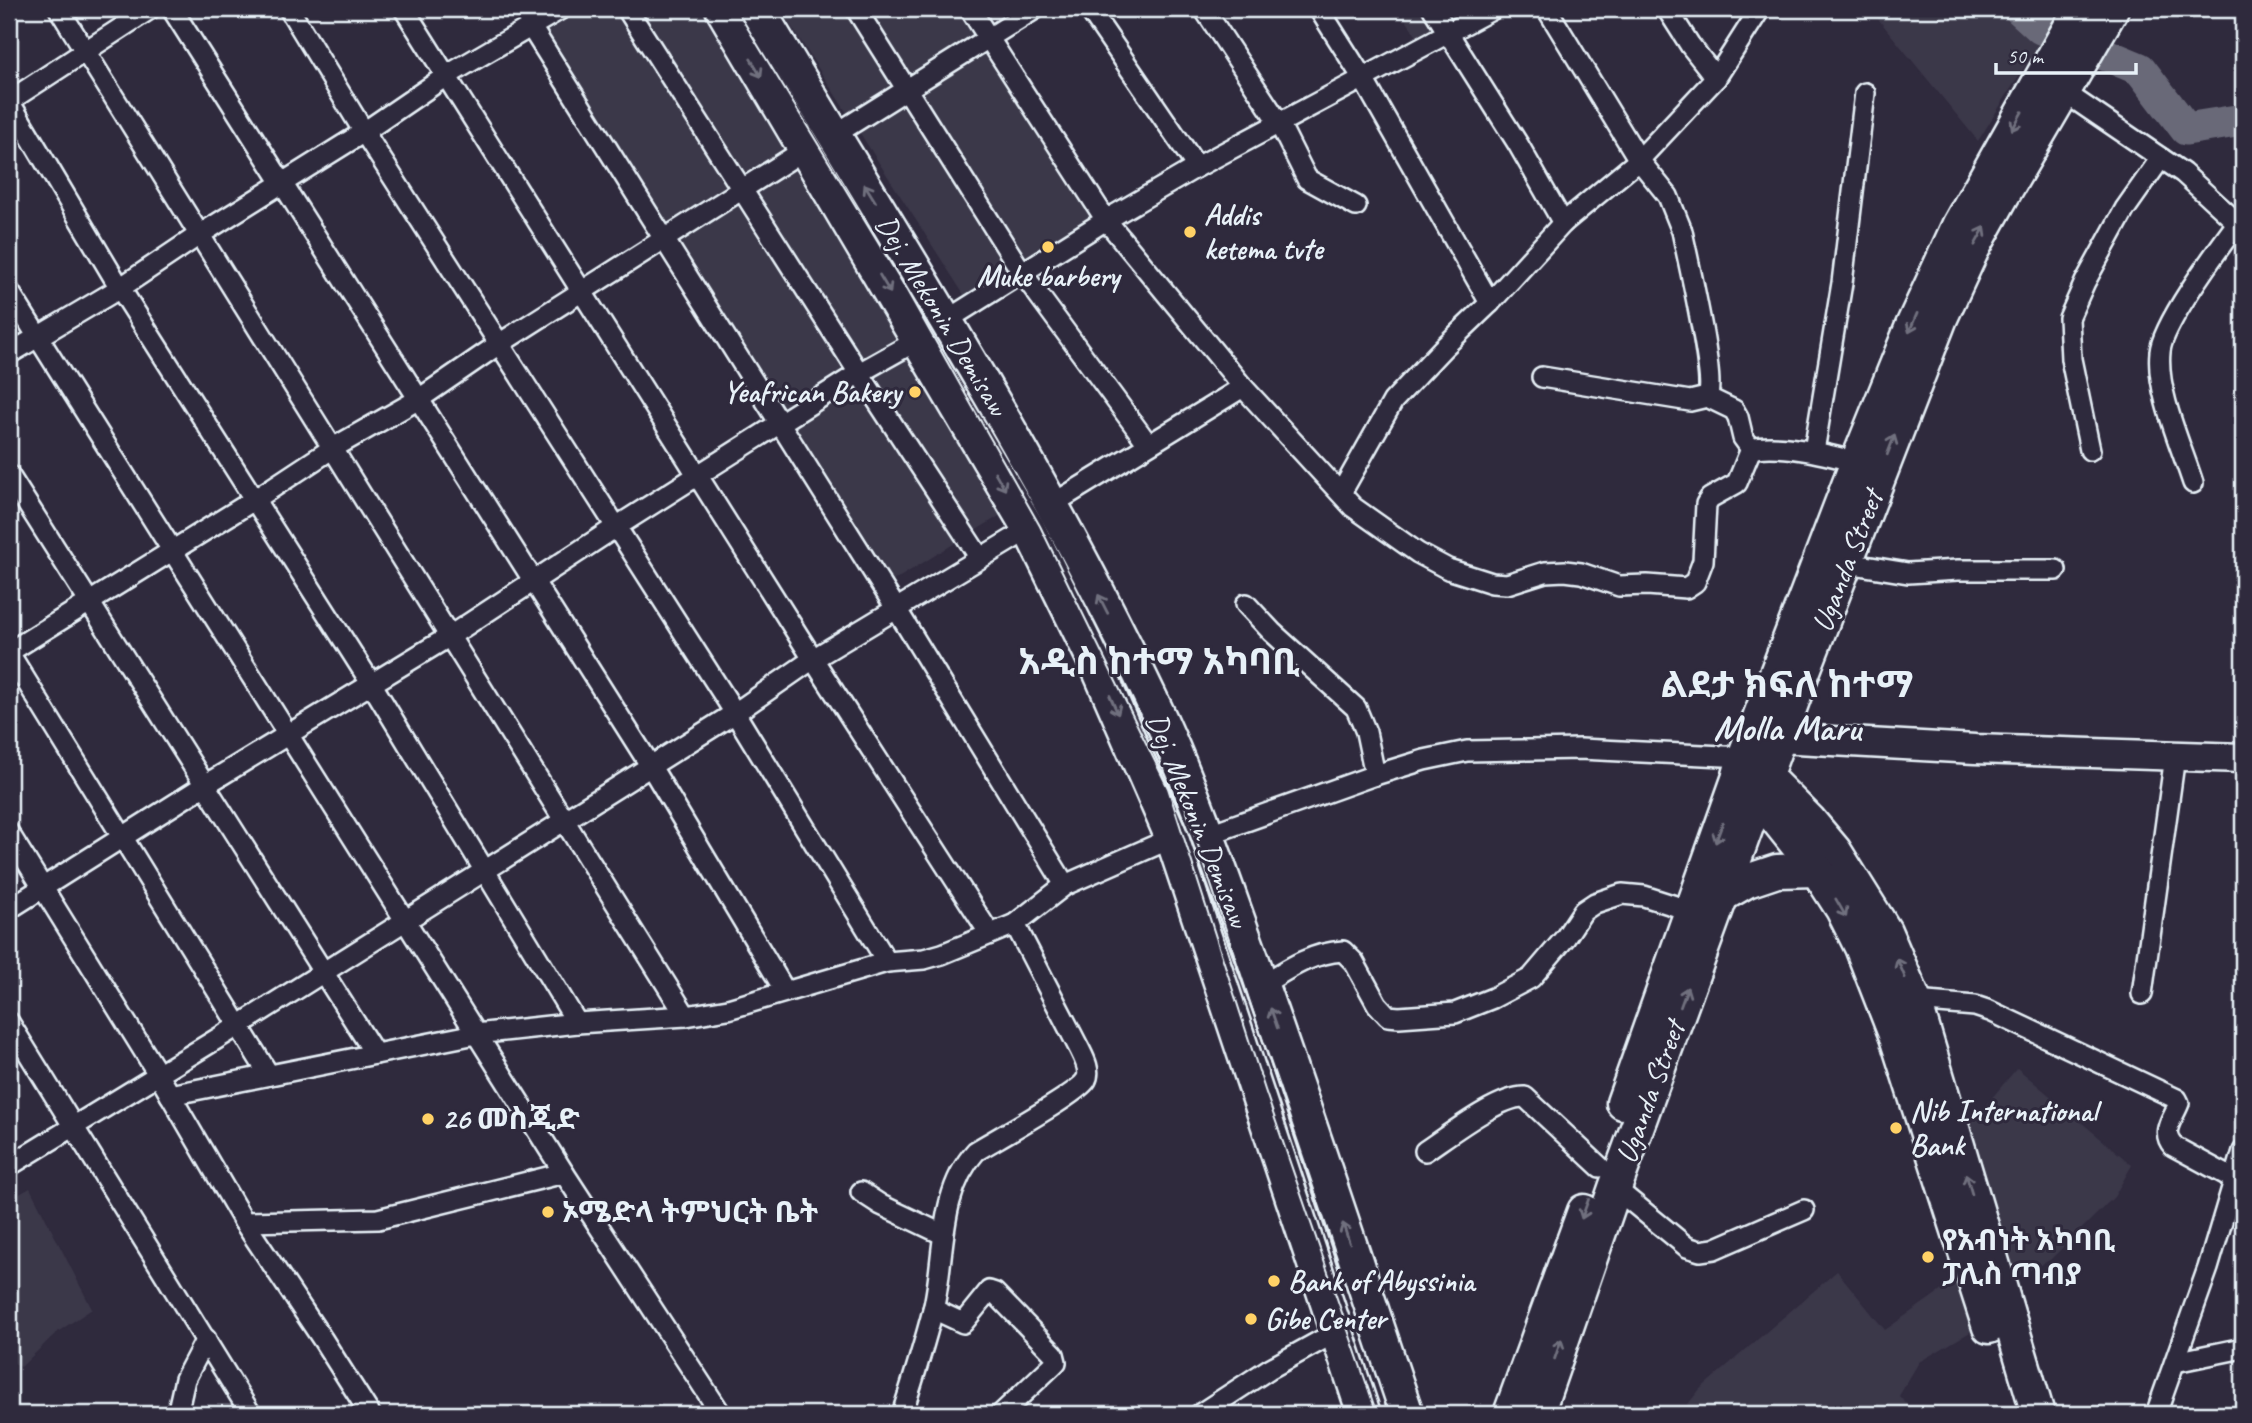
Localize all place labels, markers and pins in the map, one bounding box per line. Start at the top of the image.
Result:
place label: Addis ketema tvte [1204,196,1325,268]
marker: Addis ketema tvte [1182,224,1198,240]
marker: Muke barbery [1040,239,1056,255]
place label: Muke barbery [977,257,1122,295]
place label: Yeafrican Bakery [724,373,904,411]
marker: Yeafrican Bakery [907,384,923,400]
place label: Nib International Bank [1910,1092,2103,1164]
place label: 26 መስጂድ [442,1100,581,1138]
marker: 26 መስጂድ [420,1111,436,1127]
marker: Nib International Bank [1888,1120,1904,1136]
place label: ኦሜድላ ትምህርት ቤት [562,1193,819,1231]
marker: ኦሜድላ ትምህርት ቤት [540,1204,556,1220]
place label: የአብነት አካባቢ ፓሊስ ጣብያ [1942,1221,2116,1293]
marker: የአብነት አካባቢ ፓሊስ ጣብያ [1920,1249,1936,1265]
place label: Bank of Abyssinia [1288,1262,1477,1301]
marker: Bank of Abyssinia [1266,1273,1282,1289]
place label: Gibe Center [1265,1300,1389,1338]
marker: Gibe Center [1243,1311,1259,1327]

